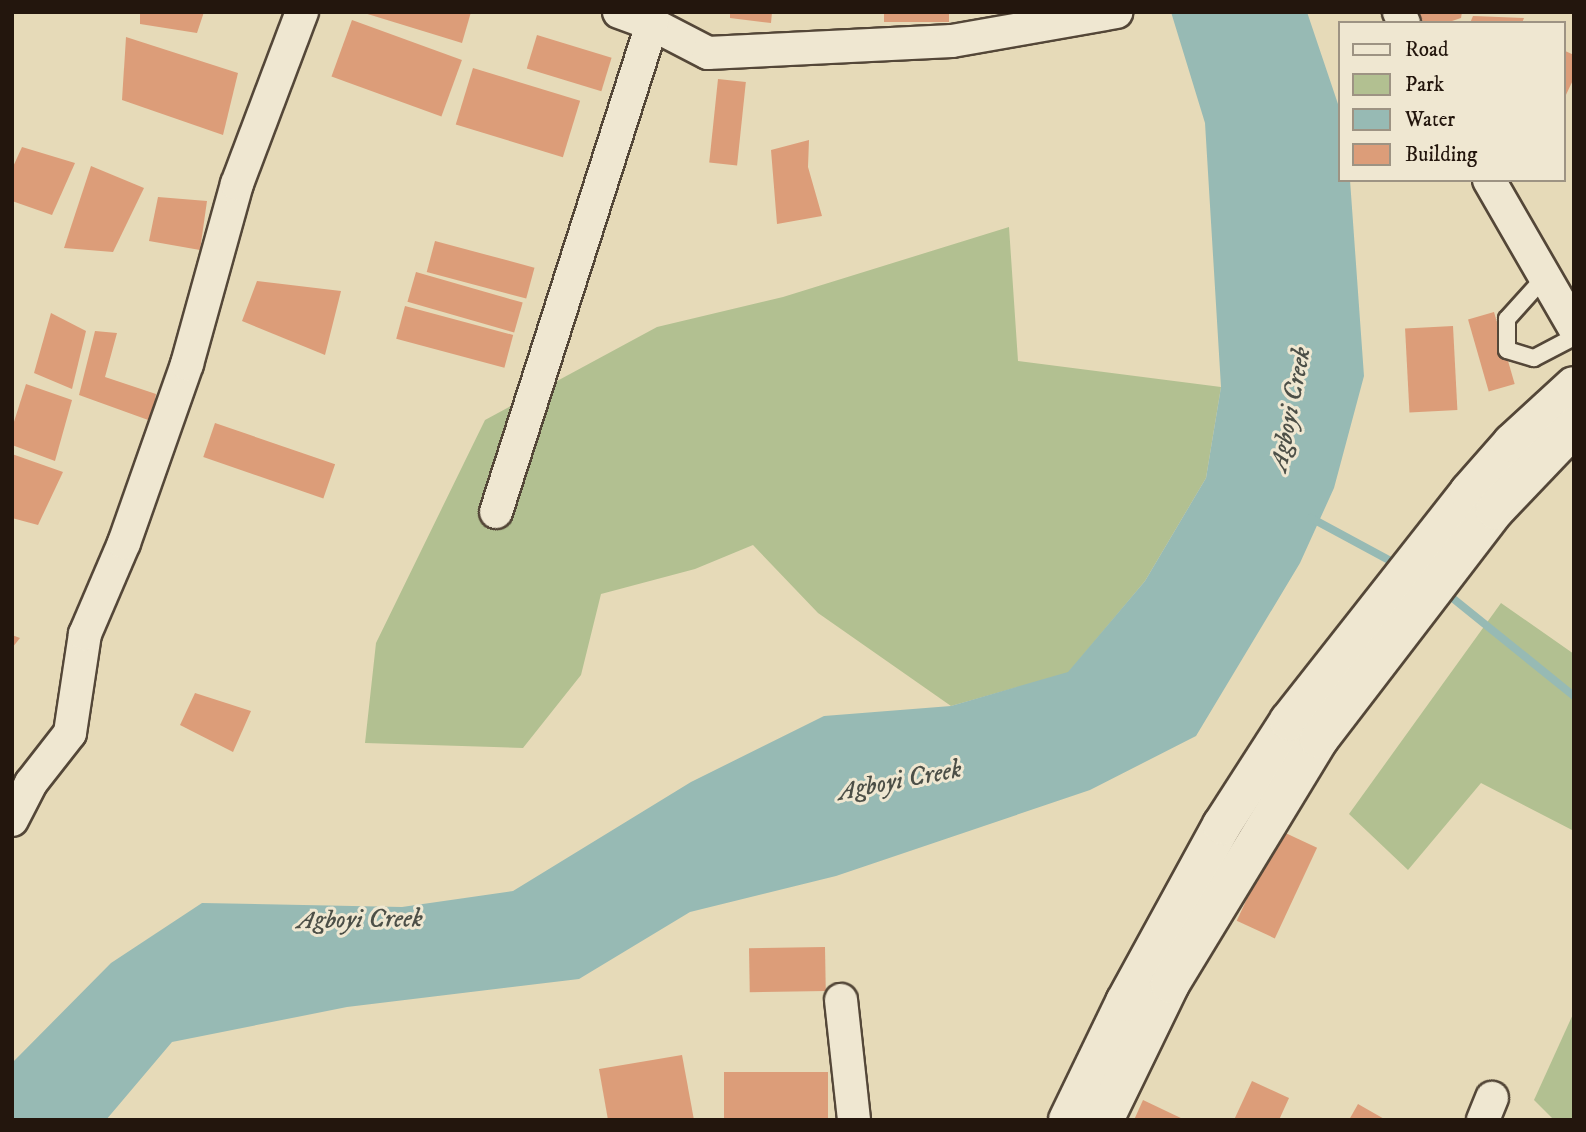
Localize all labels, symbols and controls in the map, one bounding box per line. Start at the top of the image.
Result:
legend [1338,21,1565,182]
text: Road [1405,37,1449,63]
text: Park [1405,72,1444,98]
text: Water [1405,107,1455,133]
text: Building [1405,142,1477,168]
water label: Agboyi Creek [1264,344,1318,474]
water label: Agboyi Creek [835,754,965,808]
water label: Agboyi Creek [297,903,423,937]

